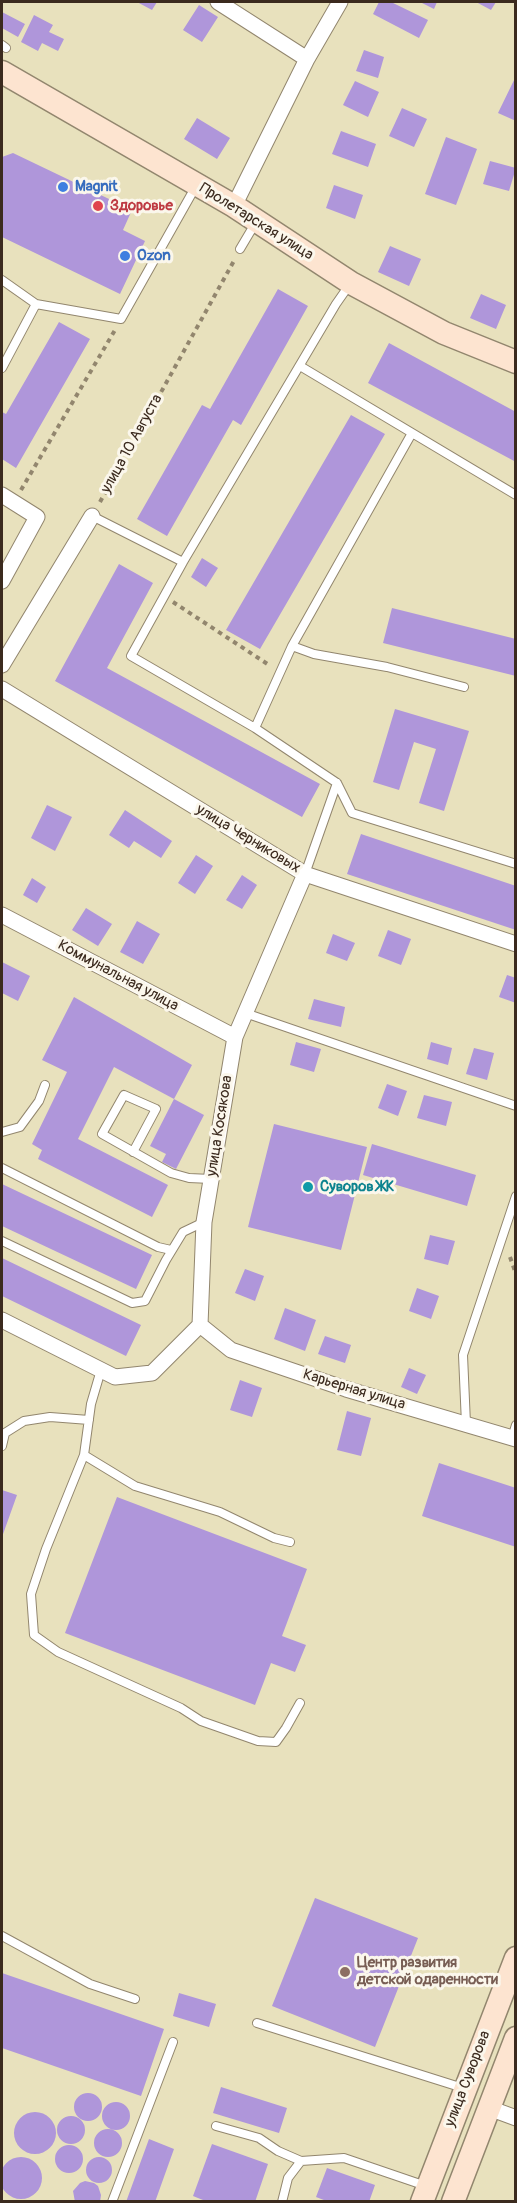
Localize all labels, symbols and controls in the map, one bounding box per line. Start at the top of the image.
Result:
place label: Magnit [75,178,118,196]
marker: Magnit [56,180,70,194]
street label: Пролетарская улица [196,180,316,264]
place label: Здоровье [110,197,173,215]
marker: Здоровье [91,199,105,213]
place label: Ozon [137,247,171,265]
marker: Ozon [118,249,132,263]
street label: улица 10 Августа [97,391,167,497]
street label: улица Черниковых [193,801,303,877]
street label: Коммунальная улица [55,937,181,1015]
street label: улица Косякова [203,1074,237,1178]
place label: Суворов ЖК [320,1178,394,1196]
marker: Суворов ЖК [301,1180,315,1194]
street label: Карьерная улица [301,1366,407,1414]
place label: Центр развития детской одаренности [357,1954,498,1989]
marker: Центр развития детской одаренности [338,1965,352,1979]
street label: улица Суворова [441,2029,495,2129]

